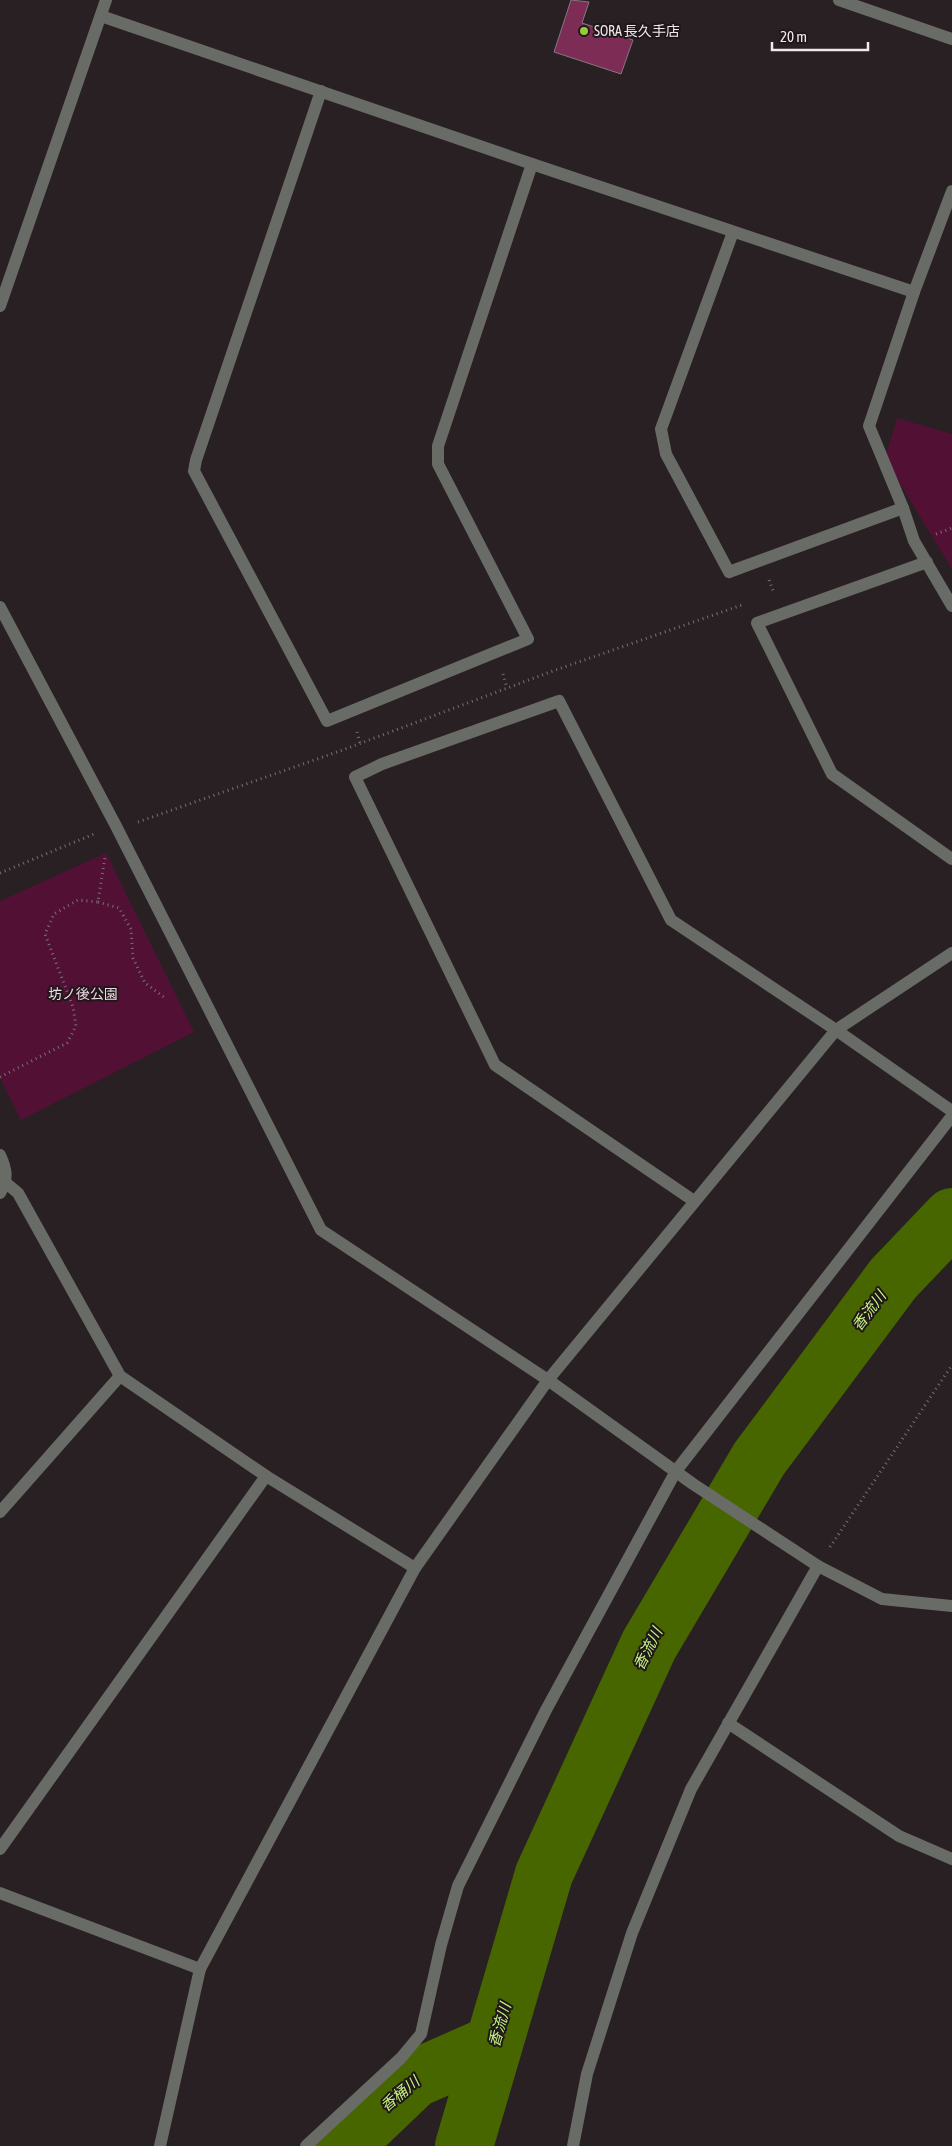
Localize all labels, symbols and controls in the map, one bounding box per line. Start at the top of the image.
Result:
scale bar [772,20,868,52]
place label: SORA 長久手店 [594,23,680,39]
marker: SORA 長久手店 [578,25,590,37]
text: 20 m [780,28,807,45]
park label: 坊ノ後公園 [48,986,118,1002]
water label: 香流川 [848,1286,890,1334]
water label: 香流川 [630,1623,666,1673]
water label: 香流川 [485,1999,514,2049]
water label: 香桶川 [377,2071,424,2115]

